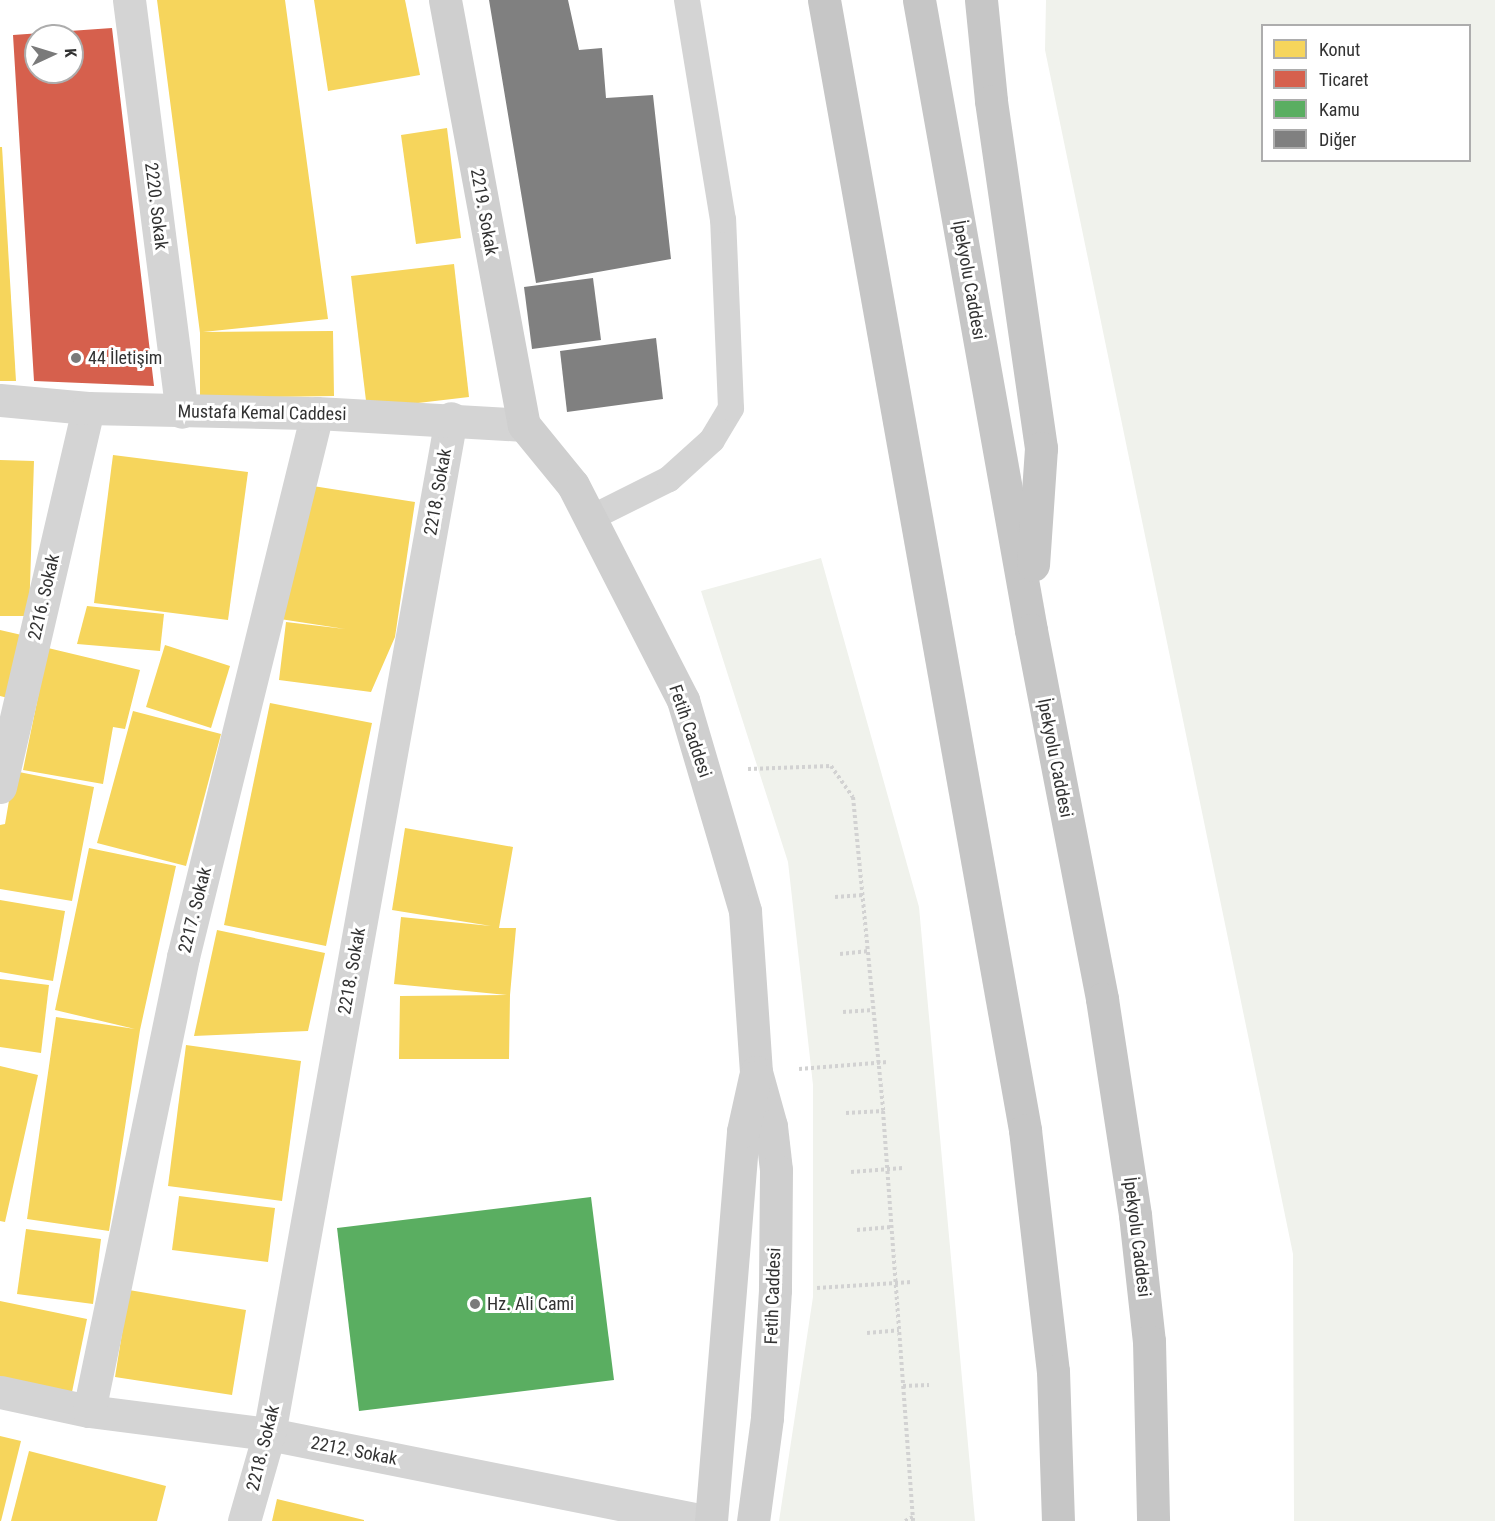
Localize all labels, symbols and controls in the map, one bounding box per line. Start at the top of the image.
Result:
north arrow [24,24,84,84]
legend [1261,24,1471,162]
text: Konut [1319,39,1360,60]
text: K [61,48,80,58]
text: Ticaret [1319,69,1369,90]
text: Kamu [1319,99,1360,120]
text: Diğer [1319,129,1356,150]
street label: 2220. Sokak [140,161,172,251]
street label: 2219. Sokak [466,167,502,257]
street label: İpekyolu Caddesi [948,219,990,341]
place label: 44 İletişim [88,347,162,369]
marker: 44 İletişim [69,351,83,365]
street label: Mustafa Kemal Caddesi [177,401,347,425]
street label: 2218. Sokak [420,447,456,537]
street label: 2216. Sokak [24,552,64,642]
street label: Fetih Caddesi [664,682,716,780]
street label: İpekyolu Caddesi [1033,697,1077,819]
street label: 2217. Sokak [174,865,216,955]
street label: 2218. Sokak [334,926,370,1016]
street label: İpekyolu Caddesi [1119,1176,1155,1298]
street label: Fetih Caddesi [761,1247,785,1345]
place label: Hz. Ali Cami [487,1293,574,1315]
marker: Hz. Ali Cami [468,1297,482,1311]
street label: 2218. Sokak [242,1403,284,1493]
street label: 2212. Sokak [309,1432,399,1470]

